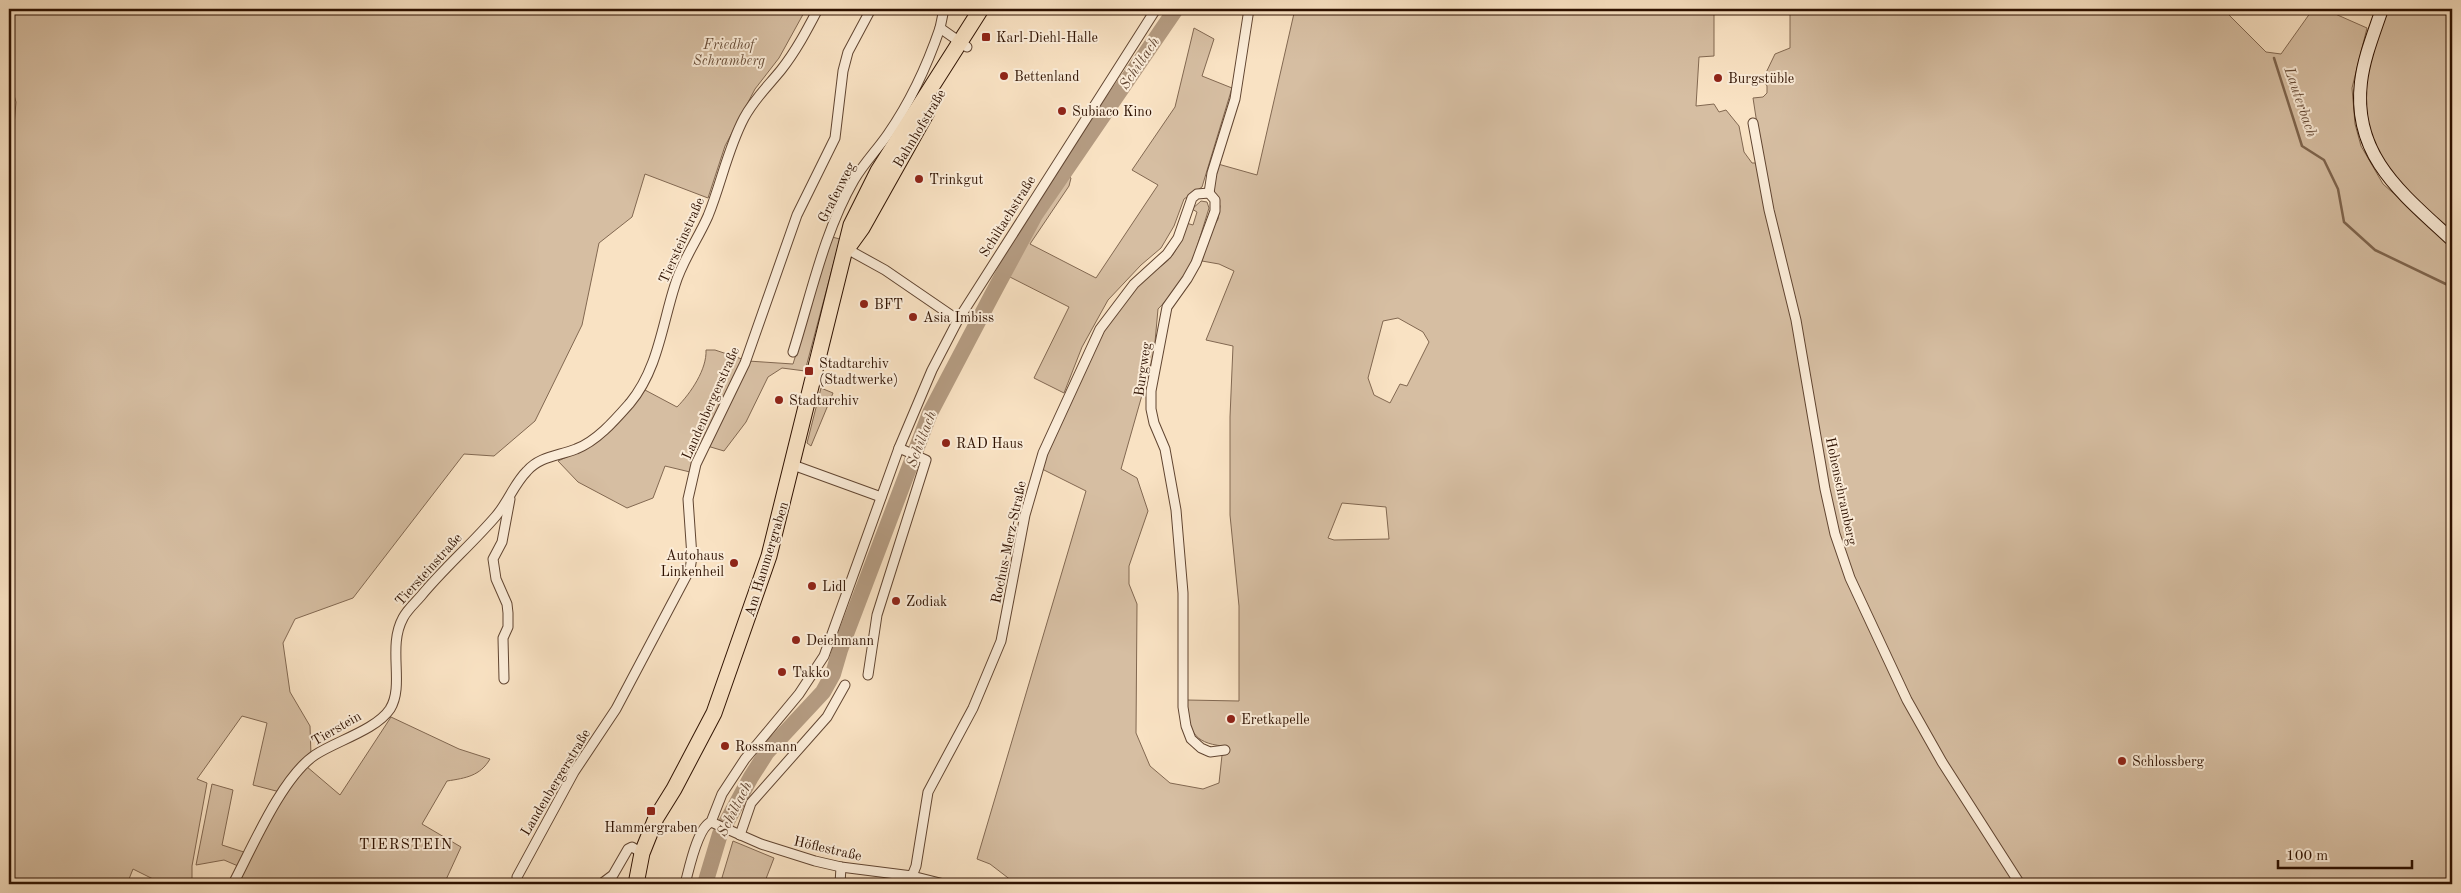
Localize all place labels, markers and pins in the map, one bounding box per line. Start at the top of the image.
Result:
marker: Karl-Diehl-Halle [980,31,992,43]
place label: Karl-Diehl-Halle [996,31,1098,45]
marker: Bettenland [998,70,1010,82]
place label: Bettenland [1014,70,1079,84]
marker: Burgstüble [1712,72,1724,84]
place label: Burgstüble [1728,72,1794,86]
marker: Subiaco Kino [1056,105,1068,117]
place label: Subiaco Kino [1072,105,1152,119]
marker: Trinkgut [913,173,925,185]
place label: Trinkgut [929,173,983,187]
marker: BFT [858,298,870,310]
place label: BFT [874,298,903,312]
marker: Asia Imbiss [907,311,919,323]
place label: Asia Imbiss [923,311,994,325]
place label: Stadtarchiv (Stadtwerke) [819,357,898,387]
marker: Stadtarchiv (Stadtwerke) [803,365,815,377]
marker: Stadtarchiv [773,394,785,406]
place label: Stadtarchiv [789,394,860,408]
marker: RAD Haus [940,437,952,449]
place label: RAD Haus [956,437,1023,451]
place label: Autohaus Linkenheil [660,549,724,579]
marker: Autohaus Linkenheil [728,557,740,569]
marker: Lidl [806,580,818,592]
place label: Lidl [822,580,846,594]
marker: Zodiak [890,595,902,607]
place label: Zodiak [906,595,947,609]
marker: Deichmann [790,634,802,646]
place label: Deichmann [806,634,874,648]
marker: Takko [776,666,788,678]
place label: Takko [792,666,830,680]
marker: Eretkapelle [1225,713,1237,725]
place label: Eretkapelle [1241,713,1310,727]
marker: Rossmann [719,740,731,752]
place label: Rossmann [735,740,798,754]
marker: Schlossberg [2116,755,2128,767]
place label: Schlossberg [2132,755,2205,769]
marker: Hammergraben [645,805,657,817]
place label: Hammergraben [604,821,698,835]

